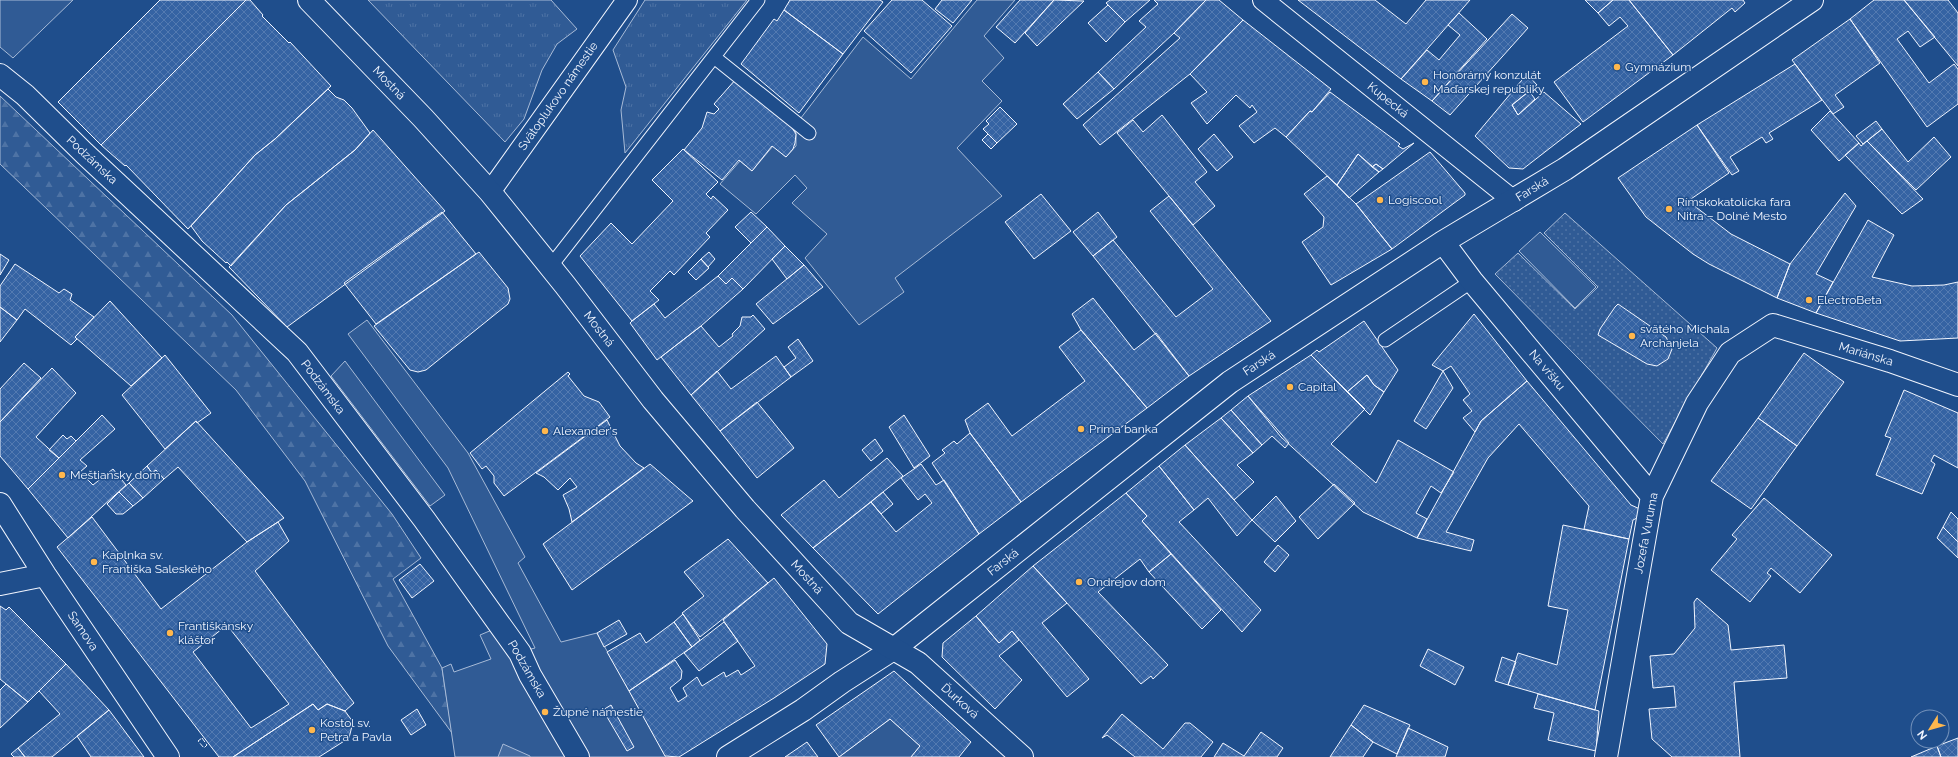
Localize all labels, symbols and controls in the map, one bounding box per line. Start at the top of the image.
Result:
street label: Svätoplukovo námestie [515,39,601,153]
place label: Gymnázium [1625,60,1691,74]
marker: Gymnázium [1612,62,1622,72]
street label: Mostná [370,63,408,103]
place label: Honorárny konzulát Maďarskej republiky [1433,68,1545,96]
marker: Honorárny konzulát Maďarskej republiky [1420,77,1430,87]
street label: Kupecká [1365,79,1411,121]
street label: Podzámska [64,133,120,187]
street label: Farská [1513,174,1551,204]
place label: Logiscool [1388,193,1443,207]
marker: Logiscool [1375,195,1385,205]
place label: Rímskokatolícka fara Nitra – Dolné Mesto [1677,195,1791,223]
marker: Rímskokatolícka fara Nitra – Dolné Mesto [1664,204,1674,214]
place label: ElectroBeta [1817,293,1882,307]
marker: ElectroBeta [1804,295,1814,305]
street label: Mostná [581,309,617,349]
place label: svätého Michala Archanjela [1640,322,1730,350]
marker: svätého Michala Archanjela [1627,331,1637,341]
street label: Mariánska [1837,339,1895,369]
street label: Farská [1240,347,1278,379]
street label: Na vŕšku [1526,347,1568,393]
street label: Podzámska [298,357,348,417]
place label: Capital [1298,380,1337,394]
marker: Capital [1285,382,1295,392]
place label: Prima banka [1089,422,1158,436]
place label: Alexander's [553,424,618,438]
marker: Prima banka [1076,424,1086,434]
marker: Alexander's [540,426,550,436]
place label: Meštiansky dom [70,468,160,482]
marker: Meštiansky dom [57,470,67,480]
street label: Jozefa Vuruma [1631,491,1661,575]
street label: Farská [985,545,1021,579]
place label: Kaplnka sv. Františka Saleského [102,548,212,576]
marker: Kaplnka sv. Františka Saleského [89,557,99,567]
street label: Mostná [788,557,826,597]
place label: Ondrejov dom [1087,575,1166,589]
marker: Ondrejov dom [1074,577,1084,587]
street label: Samova [65,609,101,653]
place label: Františkánsky kláštor [178,619,254,647]
marker: Františkánsky kláštor [165,628,175,638]
street label: Podzámska [505,638,549,700]
street label: Ďurková [938,681,982,721]
place label: Župné námestie [553,705,643,719]
marker: Župné námestie [540,707,550,717]
north arrow [1910,709,1950,749]
place label: Kostol sv. Petra a Pavla [320,716,392,744]
marker: Kostol sv. Petra a Pavla [307,725,317,735]
text: N [1915,727,1930,742]

